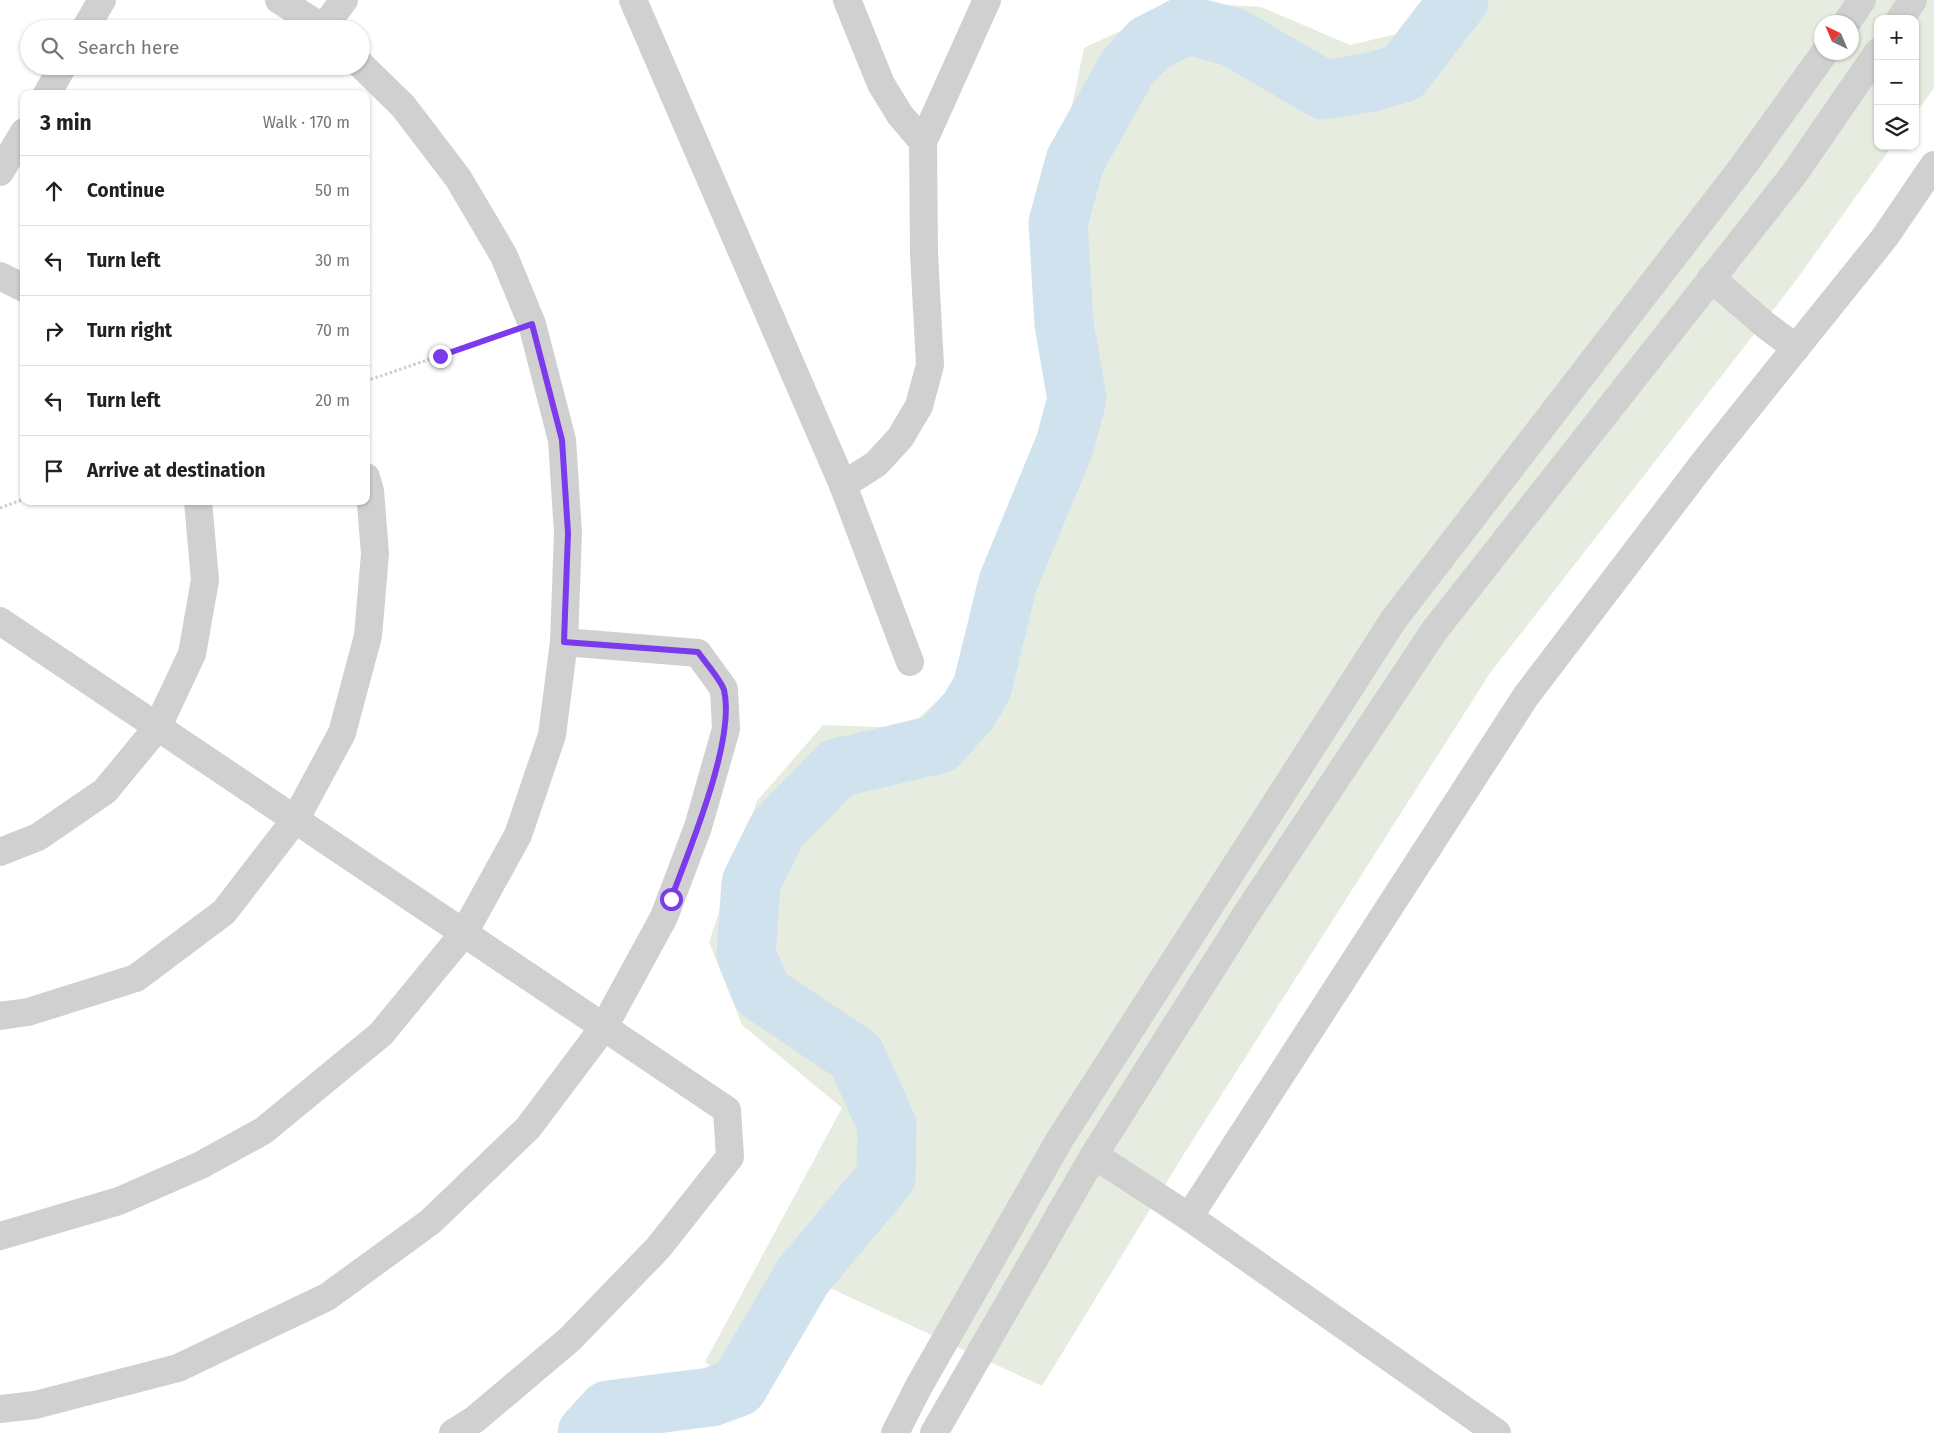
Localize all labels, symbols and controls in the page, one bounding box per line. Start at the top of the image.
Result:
north arrow [1814,15,1859,60]
map controls [1874,15,1919,150]
button: + [1874,15,1919,60]
search box [20,20,370,75]
icon: search [38,34,66,62]
text: Search here [78,36,179,59]
button: − [1874,60,1919,105]
button: layers [1874,105,1919,150]
text: 3 min [40,110,92,136]
text: Walk · 170 m [263,113,350,132]
icon: ahead [40,177,68,205]
text: Continue [87,179,165,202]
text: 50 m [315,181,350,200]
icon: left [40,247,68,275]
text: Turn left [87,249,161,272]
text: 30 m [315,251,350,270]
icon: right [40,317,68,345]
text: Turn right [87,319,172,342]
text: 70 m [316,321,350,340]
route end [429,345,452,368]
icon: left [40,387,68,415]
text: Turn left [87,389,161,412]
text: 20 m [315,391,350,410]
icon: arrive [40,457,68,485]
text: Arrive at destination [87,459,266,482]
route start [660,888,683,911]

